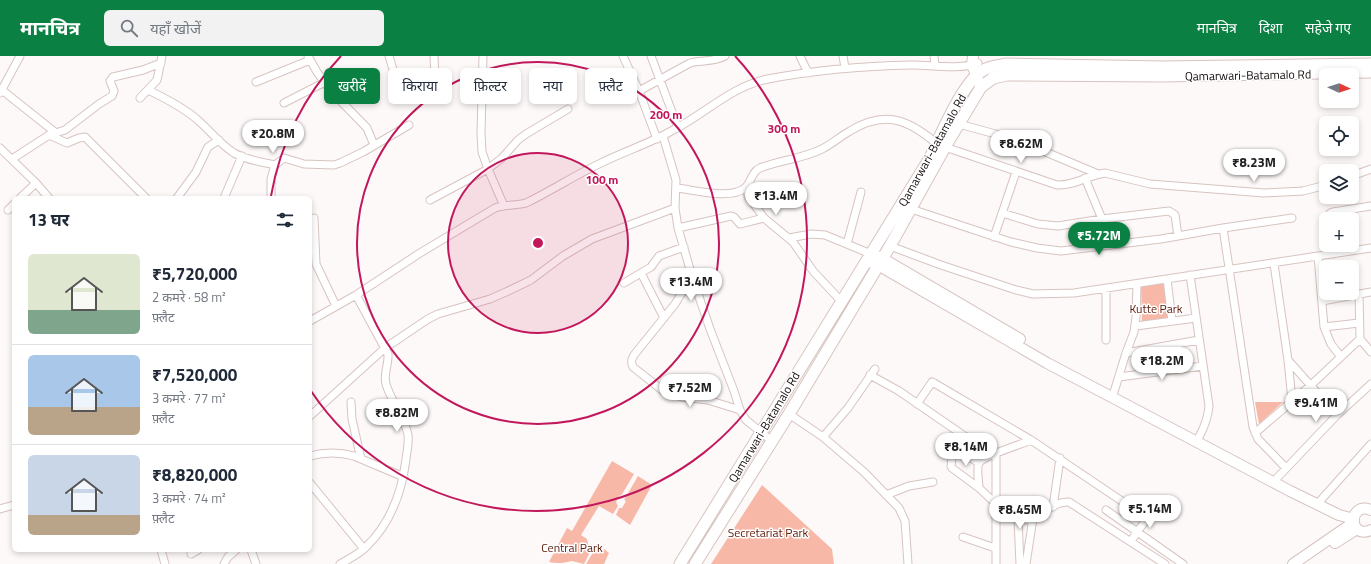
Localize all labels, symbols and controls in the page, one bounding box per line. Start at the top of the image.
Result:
search box [104,10,384,46]
text: मानचित्र [20,13,80,42]
icon: search [118,17,140,39]
text: यहाँ खोजें [150,17,201,40]
text: मानचित्र [1197,17,1237,38]
text: दिशा [1259,17,1283,38]
text: सहेजे गए [1305,17,1351,38]
street label: Qamarwari-Batamalo Rd [1185,64,1311,86]
chip: खरीदें [324,68,380,104]
chip: किराया [388,68,452,104]
chip: फ़िल्टर [460,68,521,104]
chip: नया [529,68,577,104]
chip: फ़्लैट [585,68,637,104]
north arrow [1319,68,1359,108]
map controls [1319,68,1359,300]
street label: Qamarwari-Batamalo Rd [893,90,971,210]
text: 200 m [650,105,682,124]
button: locate [1319,116,1359,156]
text: 300 m [768,119,800,138]
pin: ₹20.8M [240,120,306,154]
text: ₹20.8M [251,123,295,143]
pin: ₹8.62M [988,130,1054,164]
text: ₹8.62M [999,133,1043,153]
pin: ₹8.23M [1221,149,1287,183]
text: ₹8.23M [1232,152,1276,172]
button: layers [1319,164,1359,204]
text: 100 m [586,170,618,189]
pin: ₹13.4M [743,182,809,216]
text: ₹13.4M [754,185,798,205]
text: 13 घर [28,207,69,233]
icon: filters [274,209,296,231]
button: + [1319,212,1359,252]
pin: ₹5.72M [1066,222,1132,256]
text: ₹5.72M [1077,225,1121,245]
centre of rings [531,236,545,250]
button: − [1319,260,1359,300]
text: ₹5,720,000 [152,261,237,287]
pin: ₹13.4M [658,268,724,302]
icon: home [60,270,108,318]
text: ₹13.4M [669,271,713,291]
text: 2 कमरे · 58 m² [152,287,226,307]
park label: Kutte Park [1129,299,1183,318]
text: फ़्लैट [152,307,175,327]
pin: ₹18.2M [1129,347,1195,381]
text: ₹18.2M [1140,350,1184,370]
text: ₹7,520,000 [152,362,237,388]
street label: Qamarwari-Batamalo Rd [723,368,805,486]
icon: home [60,371,108,419]
pin: ₹7.52M [657,374,723,408]
text: ₹7.52M [668,377,712,397]
text: 3 कमरे · 77 m² [152,388,226,408]
pin: ₹9.41M [1283,389,1349,423]
text: ₹9.41M [1294,392,1338,412]
pin: ₹8.82M [364,399,430,433]
text: ₹8.82M [375,402,419,422]
text: फ़्लैट [152,408,175,428]
pin: ₹8.14M [933,433,999,467]
text: ₹8.14M [944,436,988,456]
text: ₹8,820,000 [152,462,237,488]
icon: home [60,471,108,519]
text: 3 कमरे · 74 m² [152,488,226,508]
pin: ₹5.14M [1117,495,1183,529]
pin: ₹8.45M [987,496,1053,530]
text: ₹5.14M [1128,498,1172,518]
text: ₹8.45M [998,499,1042,519]
text: फ़्लैट [152,508,175,528]
park label: Secretariat Park [728,523,809,542]
park label: Central Park [541,538,603,557]

